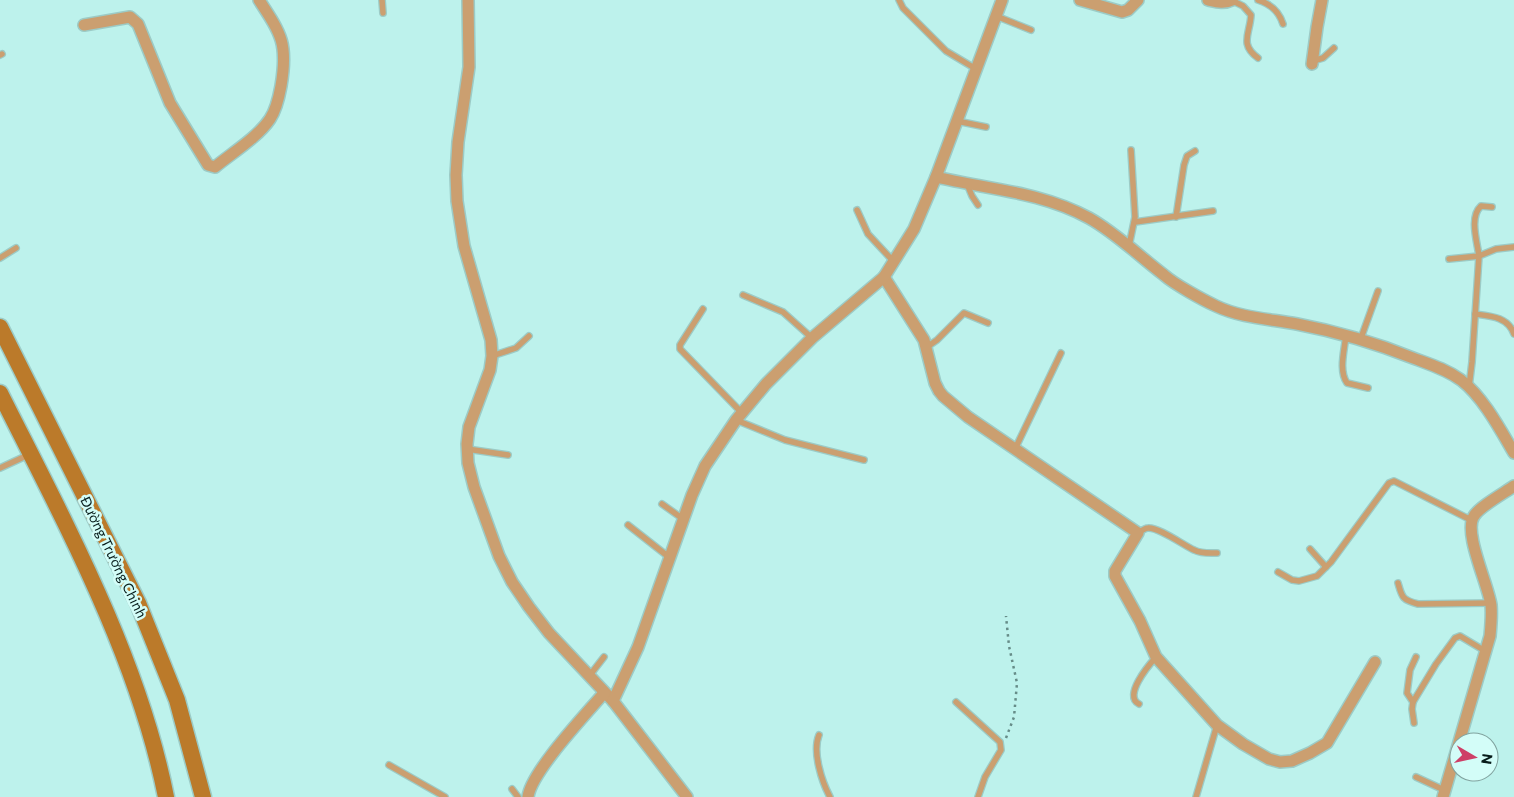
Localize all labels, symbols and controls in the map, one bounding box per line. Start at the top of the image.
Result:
street label: Đường Trường Chinh [77,493,151,620]
north arrow [1449,732,1499,782]
text: N [1478,753,1497,766]

